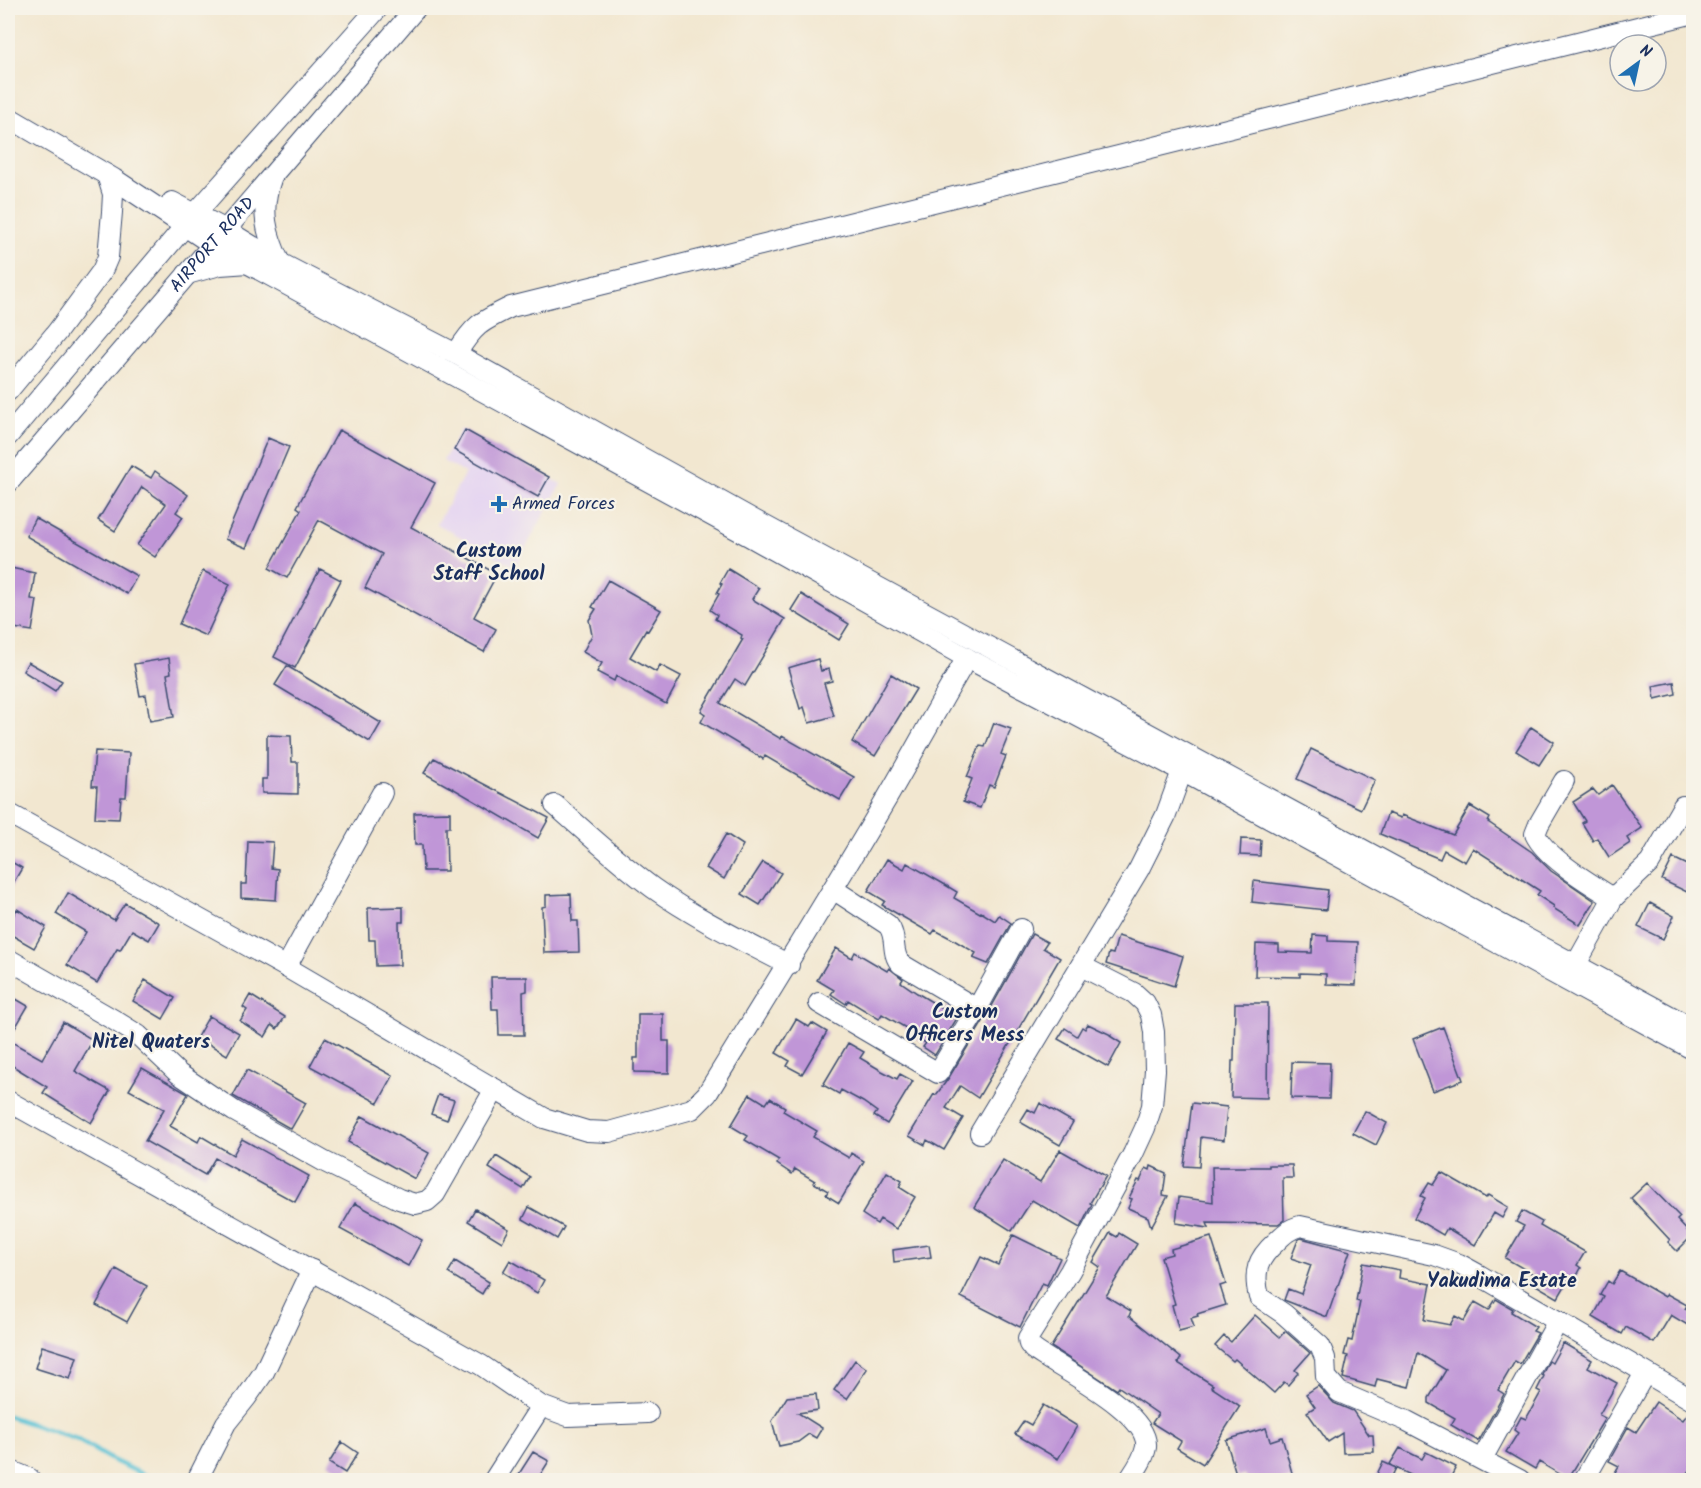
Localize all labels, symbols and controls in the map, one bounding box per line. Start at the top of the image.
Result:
north arrow [1608,33,1668,93]
text: N [1634,38,1656,65]
street label: AIRPORT ROAD [163,190,263,300]
place label: Armed Forces [512,490,615,519]
marker: Armed Forces [490,495,508,513]
district label: Custom Staff School [434,536,545,591]
district label: Custom Officers Mess [906,997,1025,1052]
district label: Nitel Quaters [92,1027,211,1059]
district label: Yakudima Estate [1427,1266,1577,1298]

